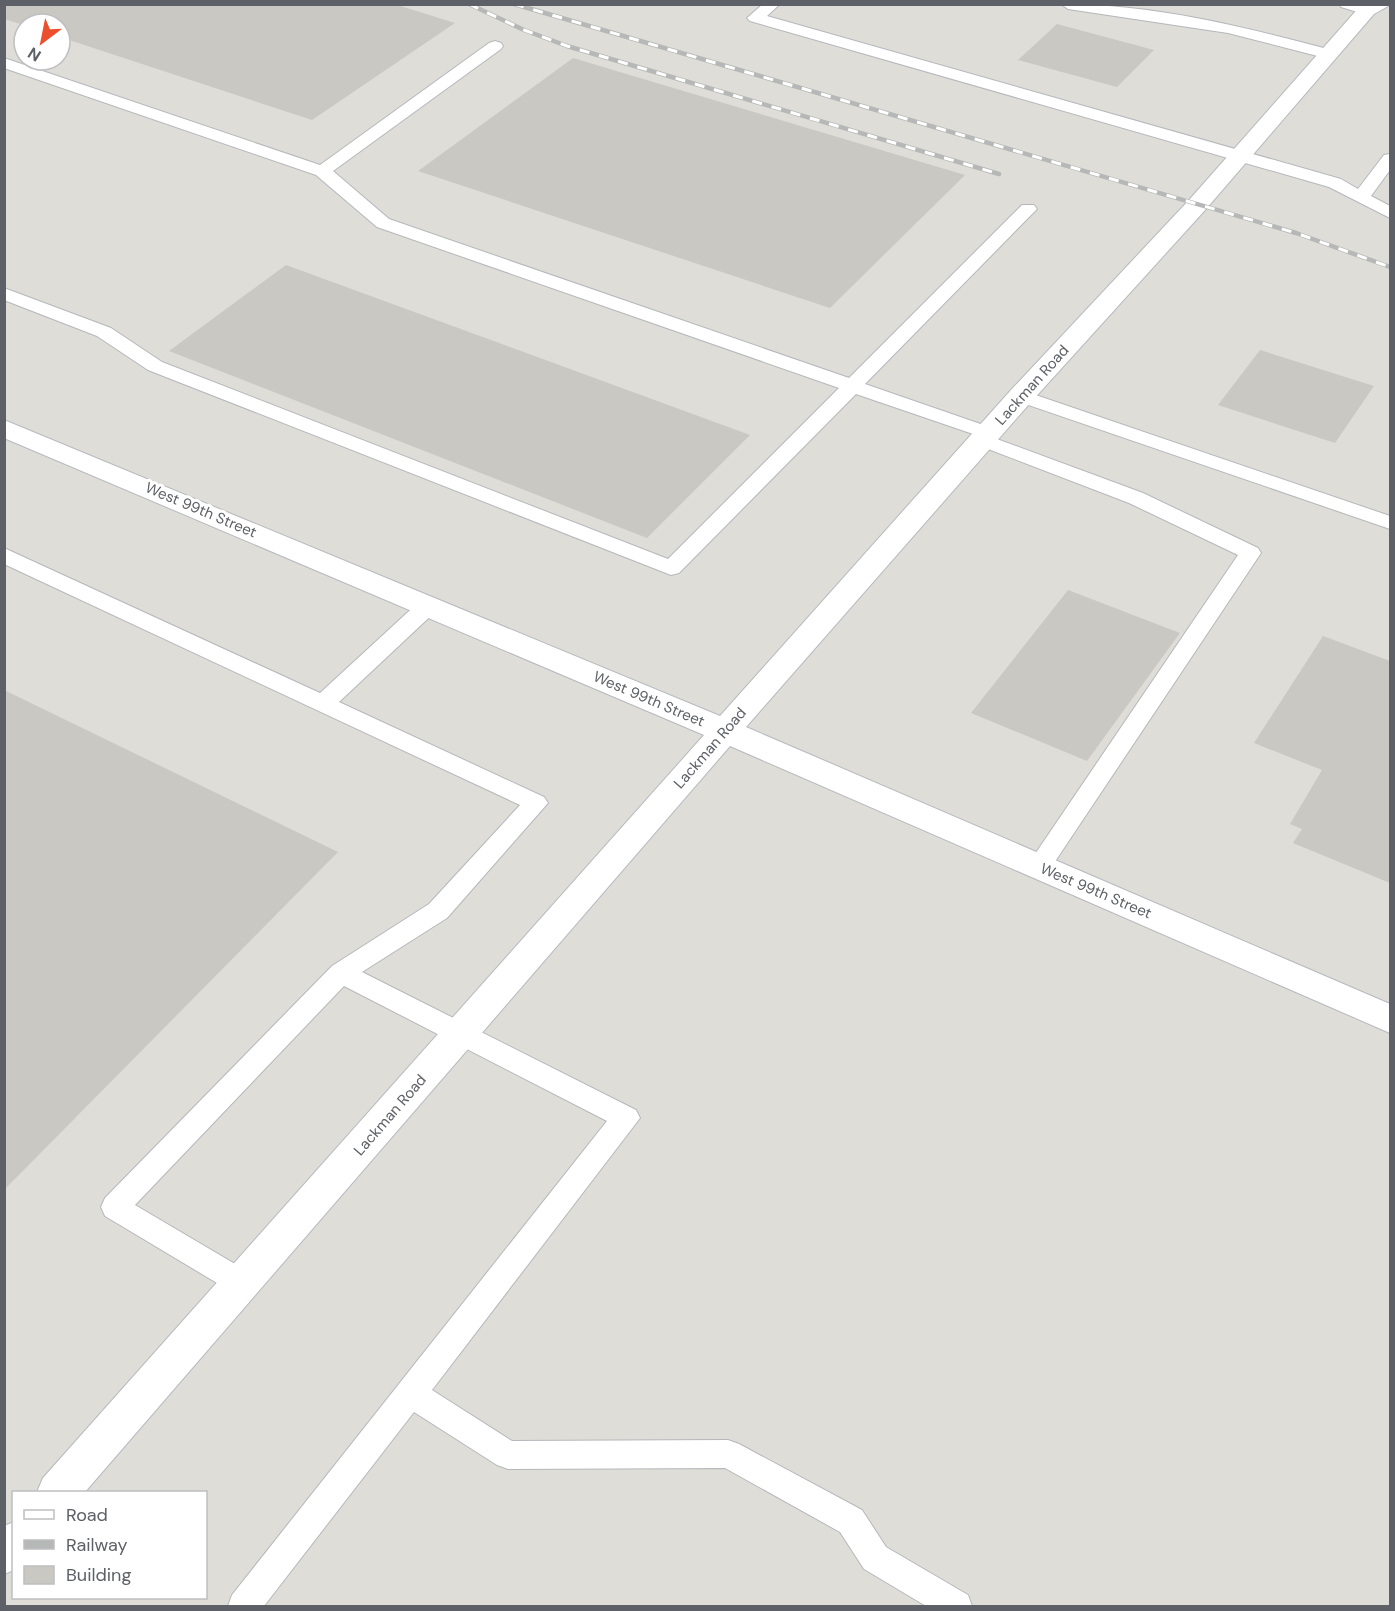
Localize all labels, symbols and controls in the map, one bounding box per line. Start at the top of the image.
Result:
north arrow [12,12,72,72]
text: N [24,42,45,66]
street label: Lackman Road [991,341,1073,429]
street label: West 99th Street [142,478,260,543]
street label: West 99th Street [590,667,708,732]
street label: Lackman Road [669,703,751,793]
street label: West 99th Street [1037,859,1155,924]
street label: Lackman Road [349,1070,431,1160]
legend [12,1491,207,1599]
text: Road [66,1503,108,1527]
text: Railway [66,1533,128,1557]
text: Building [66,1563,131,1587]

